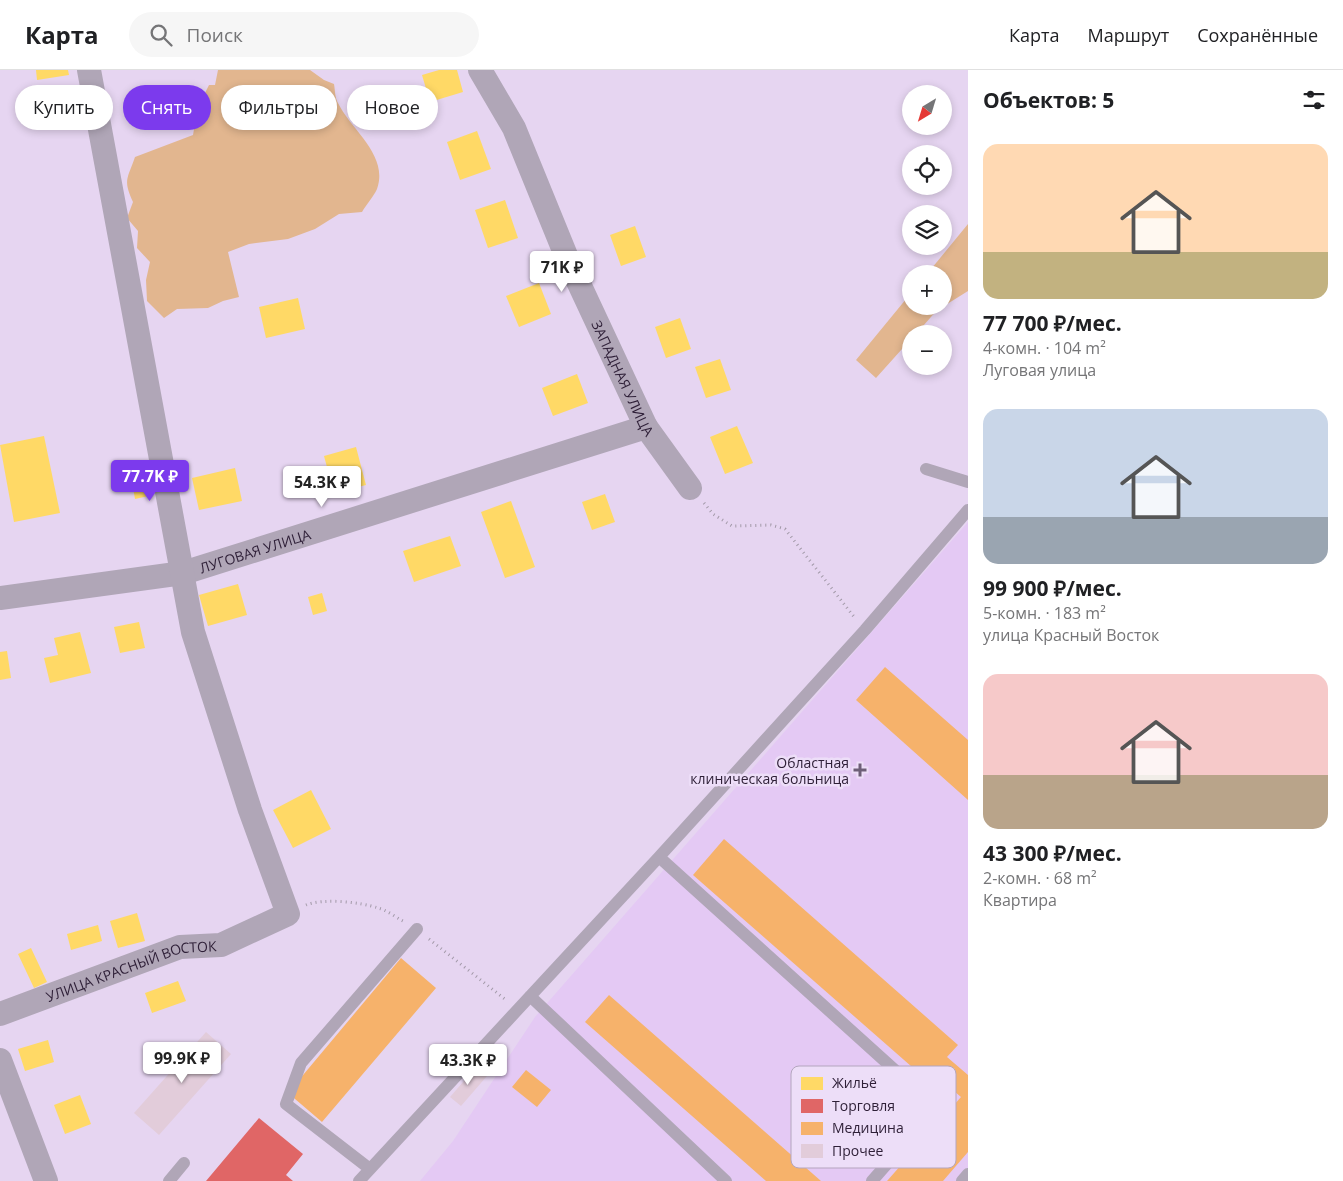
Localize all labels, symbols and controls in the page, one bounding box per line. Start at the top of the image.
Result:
search box [129,12,479,57]
text: Карта [25,18,99,51]
icon: search [147,21,175,49]
text: Поиск [187,22,243,48]
text: Карта [1009,23,1059,47]
text: Маршрут [1087,23,1169,47]
text: Сохранённые [1197,23,1318,47]
chip: Купить [15,85,113,130]
chip: Снять [123,85,211,130]
chip: Фильтры [221,85,337,130]
chip: Новое [347,85,438,130]
north arrow [902,85,952,135]
map controls [902,85,952,375]
text: Объектов: 5 [983,86,1114,114]
icon: filters [1300,86,1328,114]
button: locate [902,145,952,195]
icon: home [1111,177,1201,267]
button: layers [902,205,952,255]
pin: 71K ₽ [527,250,597,293]
text: 71K ₽ [541,256,583,278]
button: + [902,265,952,315]
text: 77 700 ₽/мес. [983,309,1122,337]
street label: ЗАПАДНАЯ УЛИЦА [588,317,659,440]
button: − [902,325,952,375]
text: 4-комн. · 104 m² [983,337,1106,359]
text: Луговая улица [983,359,1096,381]
icon: home [1111,442,1201,532]
pin: 77.7K ₽ [104,460,196,502]
text: 77.7K ₽ [122,465,178,487]
pin: 54.3K ₽ [276,466,368,508]
text: 54.3K ₽ [294,471,350,493]
street label: ЛУГОВАЯ УЛИЦА [197,524,313,577]
text: 99 900 ₽/мес. [983,574,1122,602]
text: 5-комн. · 183 m² [983,602,1106,624]
text: улица Красный Восток [983,624,1159,646]
icon: home [1111,707,1201,797]
place label: Областная клиническая больница [690,753,849,788]
marker: Областная клиническая больница [853,763,867,777]
text: 43 300 ₽/мес. [983,839,1122,867]
text: 2-комн. · 68 m² [983,867,1097,889]
text: Квартира [983,889,1057,911]
street label: УЛИЦА КРАСНЫЙ ВОСТОК [43,936,217,1006]
pin: 99.9K ₽ [136,1042,228,1084]
pin: 43.3K ₽ [422,1044,514,1086]
text: 99.9K ₽ [154,1047,210,1069]
text: 43.3K ₽ [440,1049,496,1071]
legend [791,1066,956,1168]
text: Жильё [832,1073,877,1092]
text: Торговля [832,1096,895,1115]
text: Медицина [832,1118,904,1137]
text: Прочее [832,1141,884,1160]

